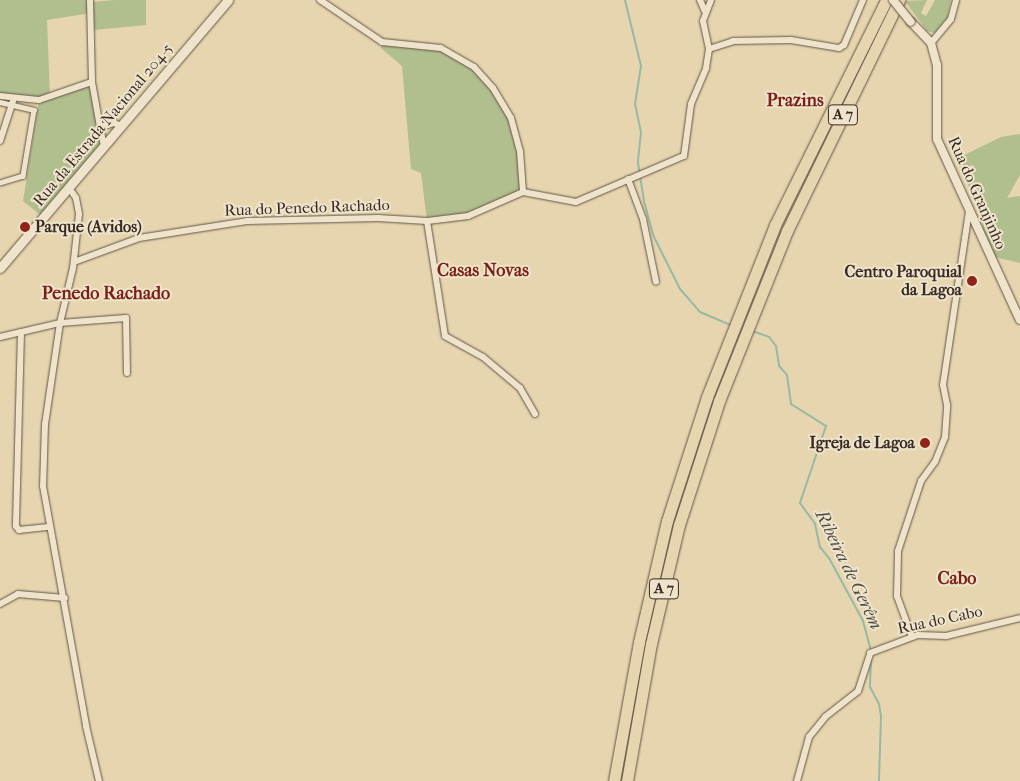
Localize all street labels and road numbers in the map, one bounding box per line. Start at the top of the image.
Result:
street label: Rua da Estrada Nacional 204-5 [29,40,177,210]
road number: A 7 [827,102,859,128]
street label: Rua do Granjinho [944,134,1010,252]
street label: Rua do Penedo Rachado [224,196,390,220]
road number: A 7 [648,576,680,602]
street label: Rua do Cabo [896,602,984,638]

